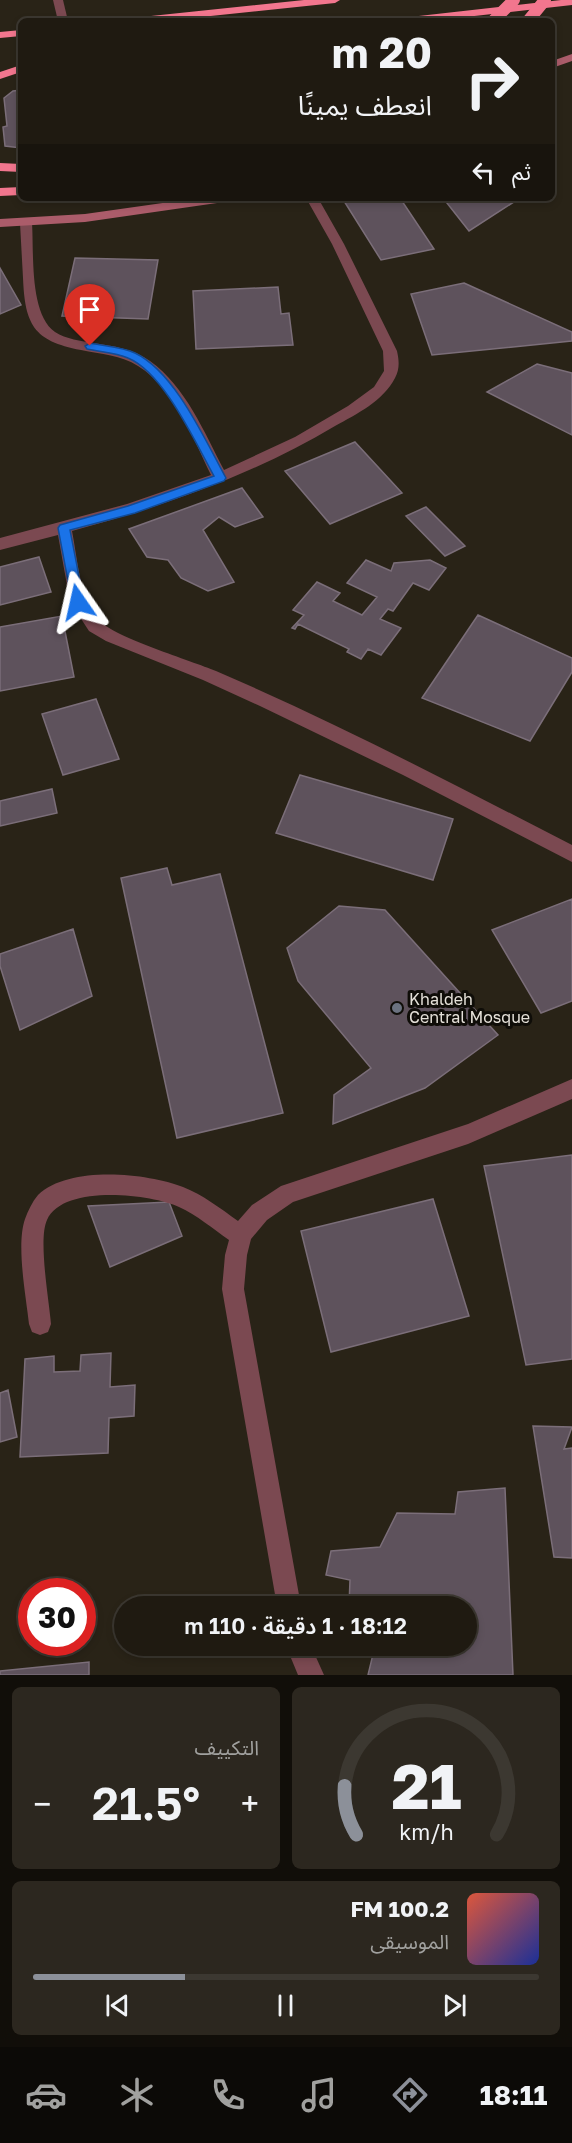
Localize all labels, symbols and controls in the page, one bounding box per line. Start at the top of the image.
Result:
text: 20 m [332,27,432,77]
icon: right [453,42,531,120]
text: انعطف يمينًا [298,89,432,121]
icon: left [467,156,500,189]
text: ثم [512,158,531,185]
pin [64,284,115,346]
icon: arrive [73,293,106,326]
position arrow [46,570,110,634]
place label: Khaldeh Central Mosque [409,989,530,1027]
marker: Khaldeh Central Mosque [390,1001,404,1015]
speed limit sign: 30 [18,1578,96,1656]
text: 18:12 · 1 دقيقة · 110 m [184,1612,407,1639]
text: التكييف [195,1735,259,1759]
text: 21 [391,1748,461,1823]
text: 21.5° [92,1776,200,1830]
text: − [33,1784,51,1823]
text: + [241,1784,259,1823]
text: km/h [399,1819,453,1845]
text: 100.2 FM [350,1895,449,1922]
text: الموسيقى [370,1929,449,1953]
icon: previous [101,1989,134,2022]
icon: pause [269,1989,302,2022]
icon: next [438,1989,471,2022]
icon: car [25,2074,67,2116]
icon: climate [116,2074,158,2116]
icon: phone [207,2074,249,2116]
icon: music [298,2074,340,2116]
icon: directions [389,2074,431,2116]
text: 18:11 [480,2079,547,2111]

